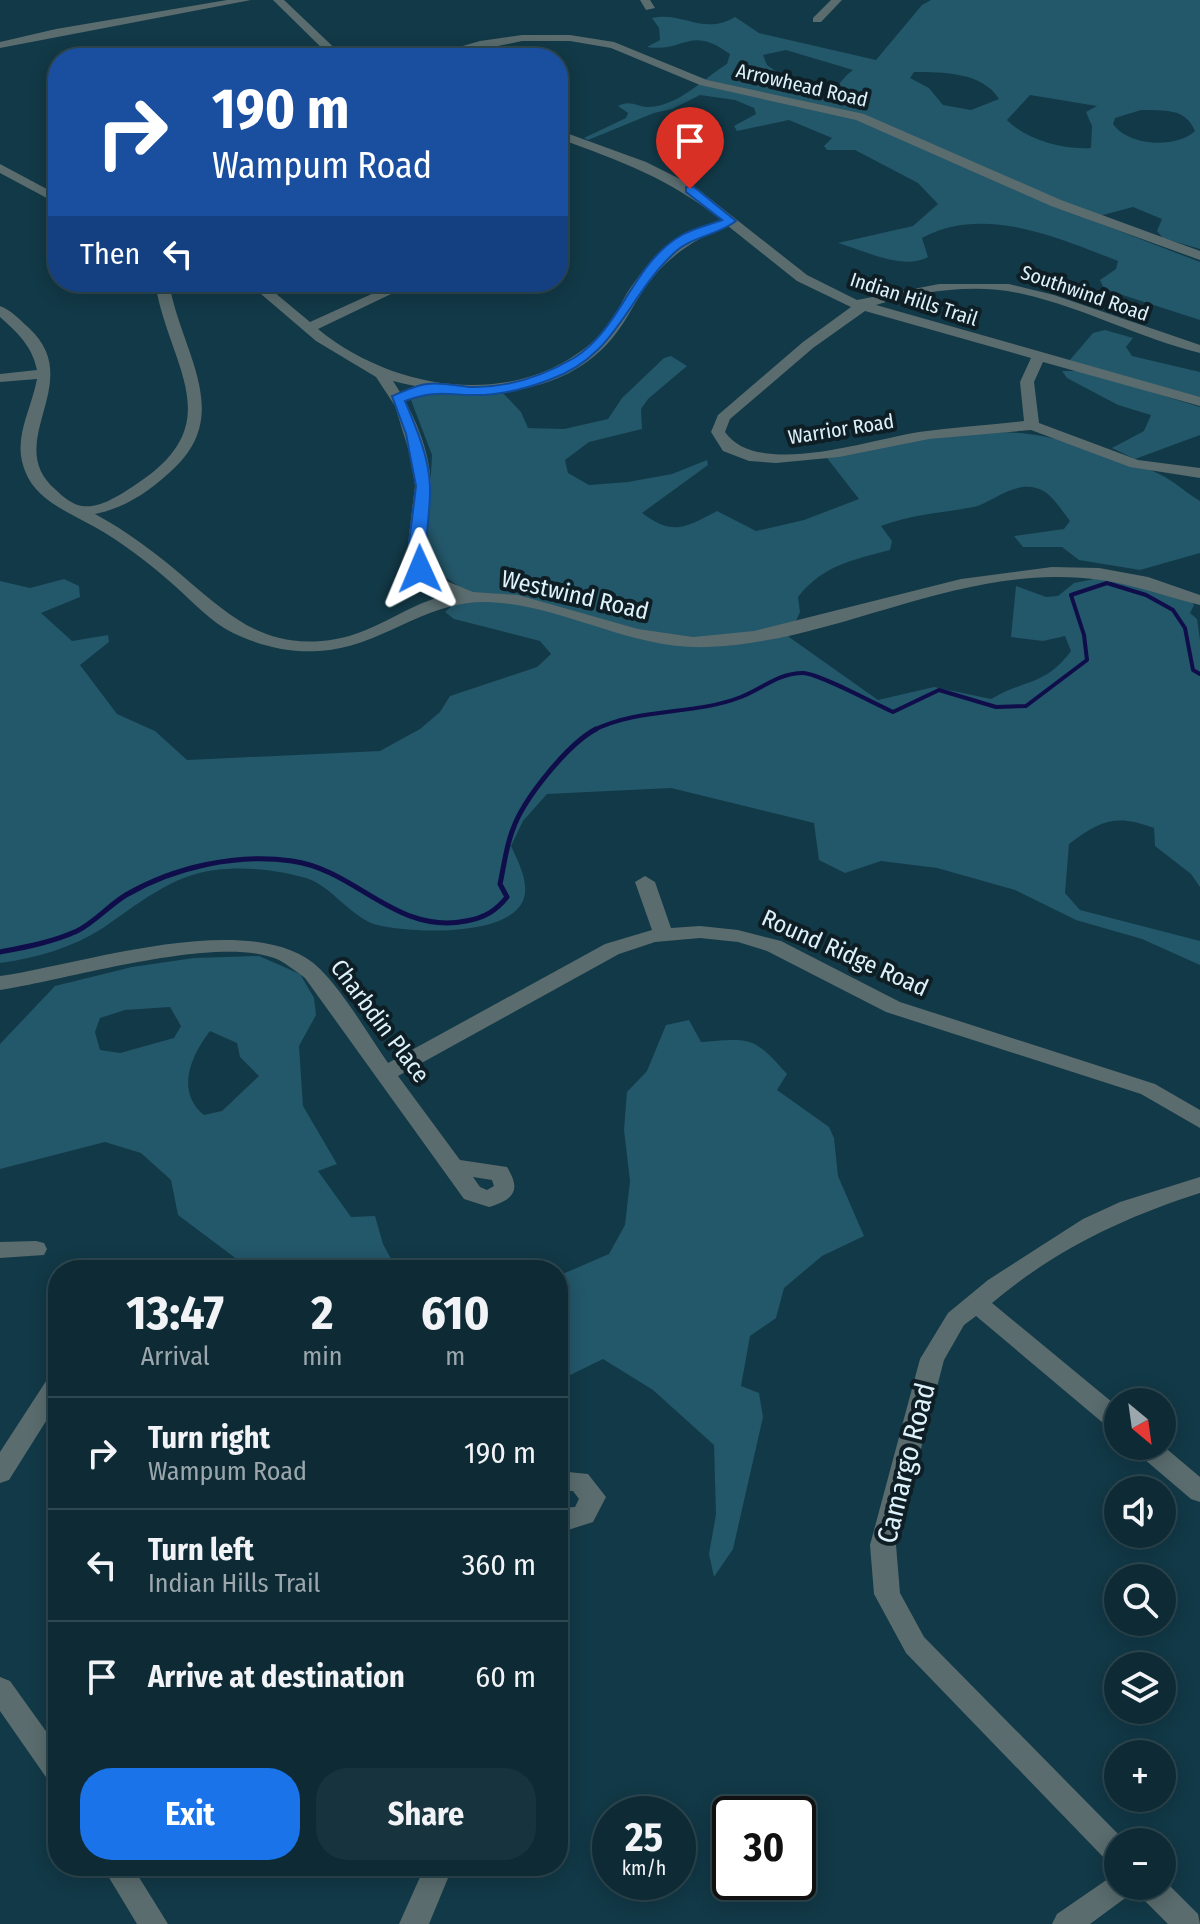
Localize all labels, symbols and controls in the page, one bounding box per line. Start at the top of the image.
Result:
street label: Arrowhead Road [734,58,870,112]
text: 190 m [212,76,350,143]
icon: right [80,80,184,184]
pin [656,107,724,189]
icon: arrive [668,119,712,163]
text: Wampum Road [212,144,432,188]
icon: left [156,232,200,276]
text: Then [80,236,140,272]
street label: Southwind Road [1018,260,1152,326]
street label: Indian Hills Trail [847,267,981,331]
street label: Warrior Road [786,409,896,449]
position arrow [378,527,462,611]
street label: Westwind Road [499,564,651,626]
street label: Round Ridge Road [757,904,933,1002]
street label: Charbdin Place [325,954,435,1088]
text: 13:47 [126,1284,224,1342]
text: 2 [311,1284,333,1342]
text: 610 [421,1284,490,1342]
text: Arrival [141,1341,210,1372]
text: min [302,1341,342,1372]
text: m [445,1341,465,1372]
street label: Camargo Road [870,1379,942,1547]
north arrow [1104,1388,1176,1460]
map controls [1104,1388,1176,1900]
text: Turn right [148,1420,270,1456]
icon: right [80,1431,124,1475]
text: 190 m [464,1435,536,1471]
text: Wampum Road [148,1456,307,1487]
button: sound [1104,1476,1176,1548]
text: Turn left [148,1532,254,1568]
icon: left [80,1543,124,1587]
text: 360 m [462,1547,536,1583]
button: search [1104,1564,1176,1636]
text: Indian Hills Trail [148,1568,320,1599]
button: layers [1104,1652,1176,1724]
icon: arrive [80,1655,124,1699]
text: Arrive at destination [148,1659,405,1695]
text: 60 m [475,1659,536,1695]
button: + [1104,1740,1176,1812]
button: Exit [80,1768,300,1860]
button: Share [316,1768,536,1860]
speed limit sign: 30 [712,1796,816,1900]
text: 25 [625,1814,663,1862]
button: − [1104,1828,1176,1900]
text: km/h [622,1856,666,1880]

